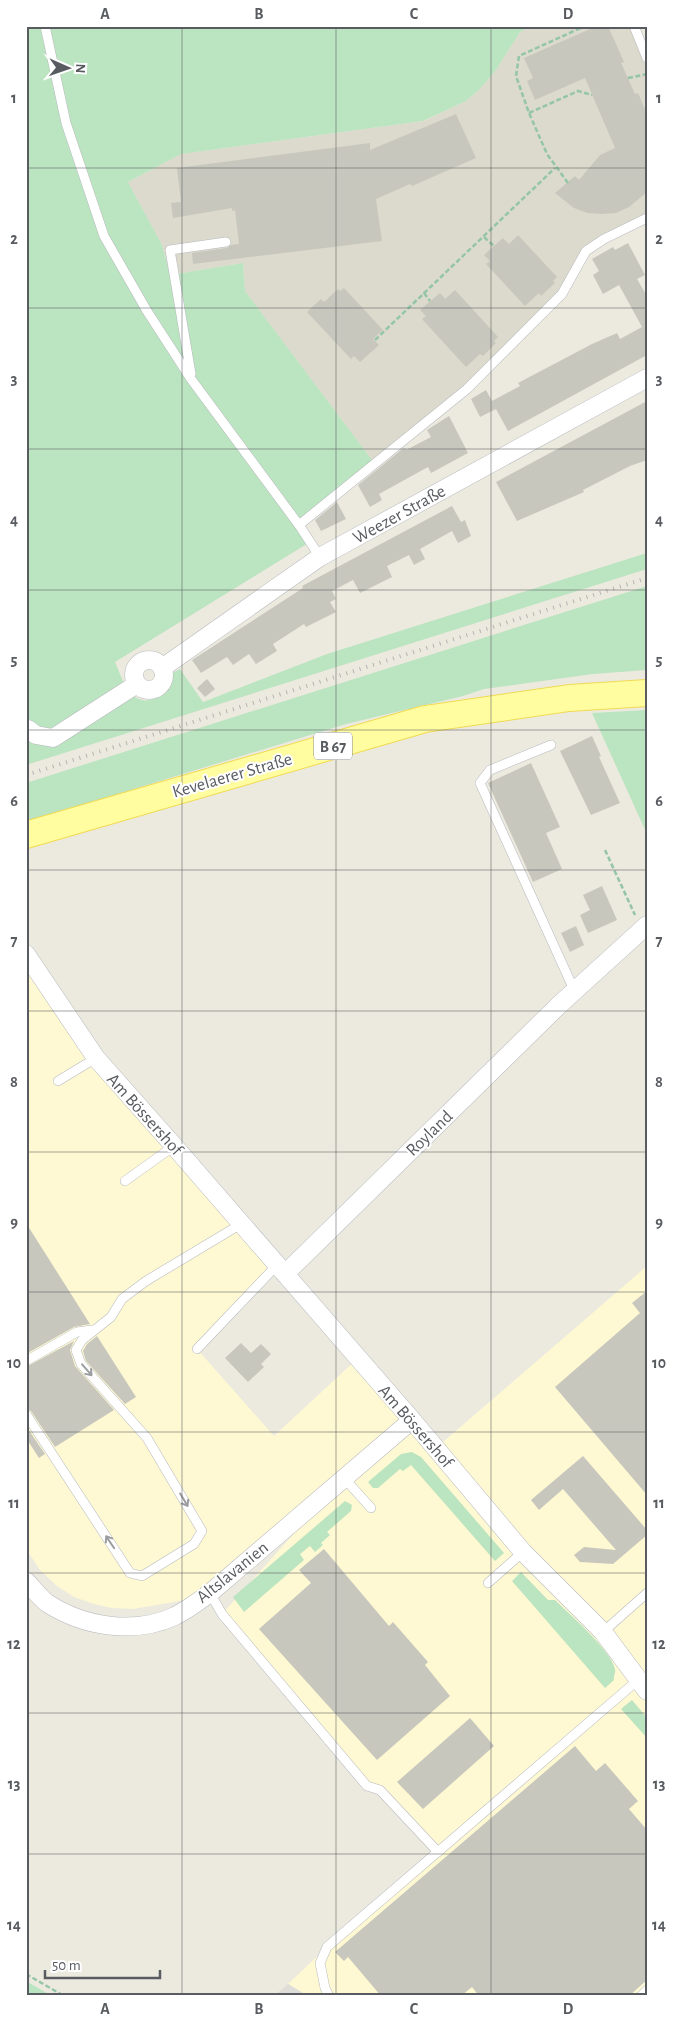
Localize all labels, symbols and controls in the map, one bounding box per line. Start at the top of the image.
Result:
text: A [100,6,110,22]
text: B [254,6,264,22]
text: C [410,6,419,22]
text: D [563,6,574,22]
north arrow [42,42,92,92]
text: N [73,63,87,74]
text: 1 [11,90,17,106]
text: 1 [656,90,662,106]
text: 2 [10,231,18,247]
text: 2 [655,231,663,247]
text: 3 [11,371,18,387]
text: 3 [656,371,663,387]
street label: Weezer Straße [350,482,449,548]
text: 4 [10,512,18,528]
text: 4 [655,512,663,528]
text: 5 [11,652,18,668]
text: 5 [656,652,663,668]
road number: B 67 [314,732,352,759]
street label: Kevelaerer Straße [170,750,294,802]
text: 6 [10,793,18,809]
text: 6 [655,793,663,809]
text: 7 [11,933,18,949]
text: 7 [656,933,663,949]
street label: Am Bössershof [103,1070,187,1160]
text: 8 [10,1074,18,1090]
text: 8 [655,1074,663,1090]
street label: Royland [403,1108,456,1160]
text: 9 [10,1214,18,1230]
text: 9 [655,1214,663,1230]
text: 10 [7,1355,21,1371]
text: 10 [652,1355,666,1371]
one-way arrow [81,1363,92,1376]
street label: Am Bössershof [375,1382,457,1473]
one-way arrow [179,1492,189,1506]
text: 11 [8,1495,20,1511]
text: 11 [653,1495,665,1511]
one-way arrow [104,1535,115,1549]
street label: Altslavanien [193,1539,272,1607]
text: 12 [7,1636,21,1652]
text: 12 [652,1636,666,1652]
text: 13 [8,1776,20,1792]
text: 13 [653,1776,665,1792]
text: 14 [7,1917,21,1933]
text: 14 [652,1917,666,1933]
scale bar [45,1947,160,1979]
text: 50 m [52,1958,81,1973]
text: A [100,2001,110,2017]
text: B [254,2001,264,2017]
text: C [410,2001,419,2017]
text: D [563,2001,574,2017]

